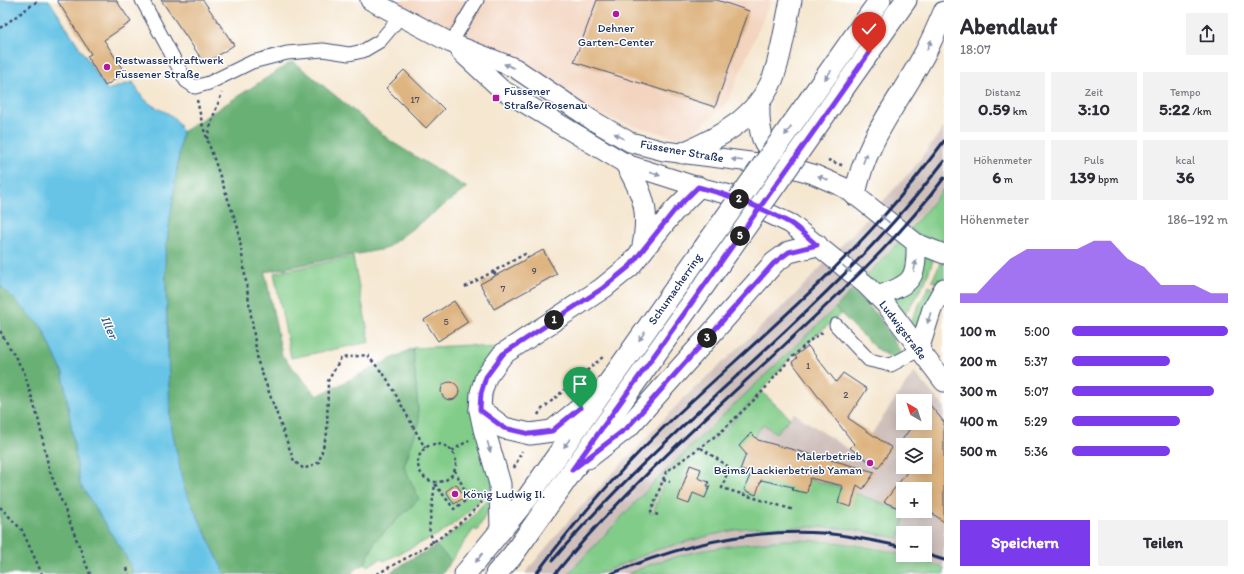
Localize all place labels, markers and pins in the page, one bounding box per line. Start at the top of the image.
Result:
marker: Dehner Garten-Center [611,9,621,19]
pin [852,12,886,53]
place label: Dehner Garten-Center [578,21,654,49]
place label: Restwasserkraftwerk Füssener Straße [115,53,224,81]
marker: Restwasserkraftwerk Füssener Straße [102,62,112,72]
place label: Füssener Straße/Rosenau [504,84,588,112]
marker: Füssener Straße/Rosenau [491,93,501,103]
pin: 2 [729,189,749,209]
pin: 5 [730,226,750,246]
pin: 1 [544,310,564,330]
pin: 3 [697,328,717,348]
pin [563,367,597,408]
place label: Malerbetrieb Beims/Lackierbetrieb Yaman [714,449,862,477]
marker: Malerbetrieb Beims/Lackierbetrieb Yaman [865,458,875,468]
place label: König Ludwig II. [463,487,545,501]
marker: König Ludwig II. [450,489,460,499]

